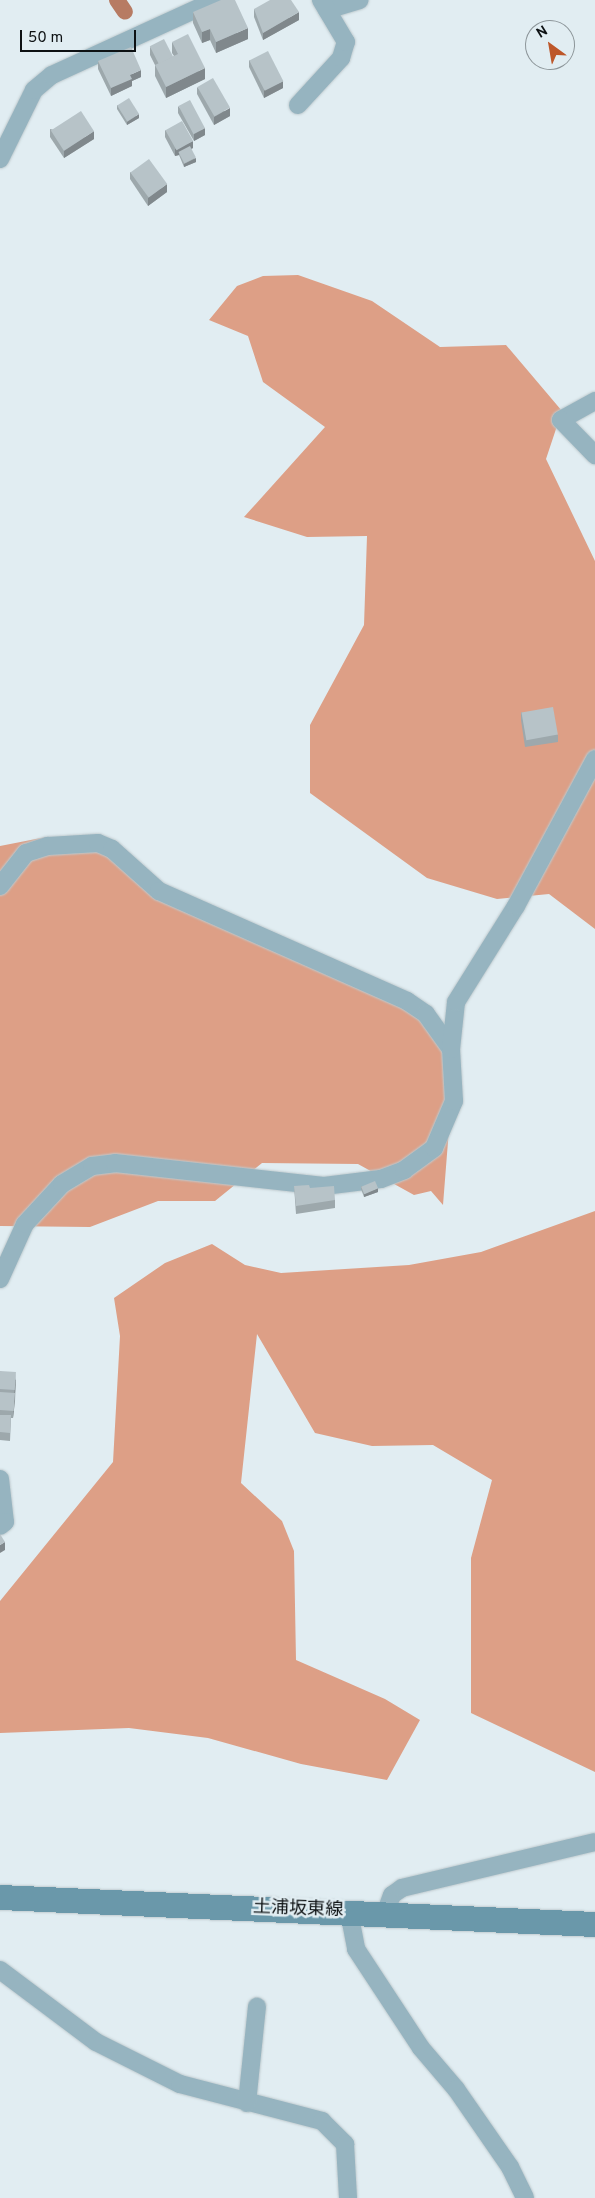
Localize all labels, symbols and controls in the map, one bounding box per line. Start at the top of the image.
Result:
scale bar [22,20,139,52]
north arrow [525,20,575,70]
text: N [534,23,551,43]
text: 50 m [28,29,63,48]
street label: 土浦坂東線 [253,1898,343,1922]

